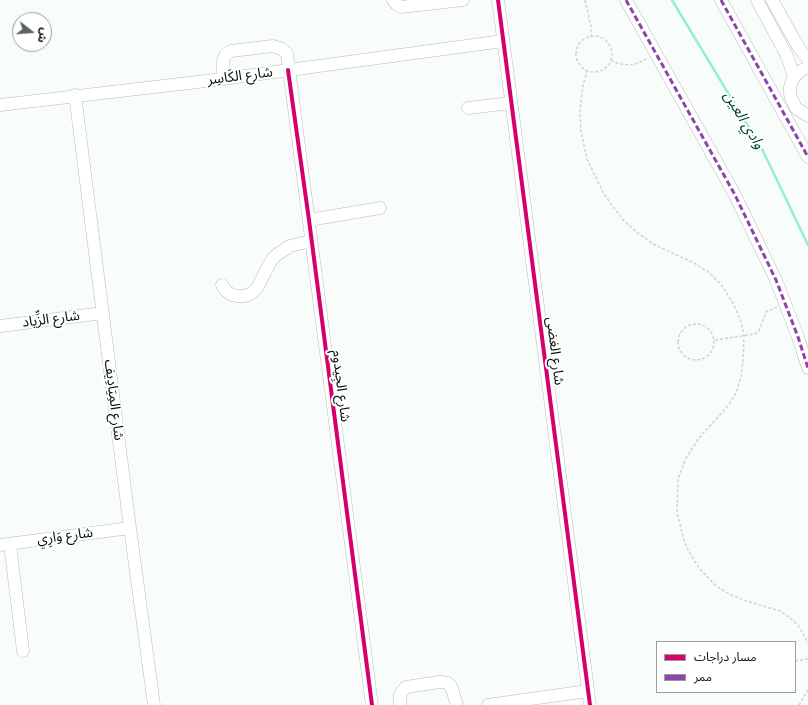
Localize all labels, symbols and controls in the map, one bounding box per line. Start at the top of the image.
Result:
north arrow [12,12,52,52]
text: ش [35,26,51,44]
street label: شارع الكَاسِر [206,64,274,88]
water label: وادي العين [720,88,768,152]
street label: شارع الزِّياد [21,307,81,331]
street label: شارع الغضى [542,316,568,386]
street label: شارع الجِيدوم [328,349,354,423]
street label: شارع المِيَادِيف [101,359,127,441]
street label: شارع وَارِي [36,524,94,548]
legend [656,641,796,693]
text: مسار دراجات [694,650,757,664]
text: ممر [694,670,712,684]

